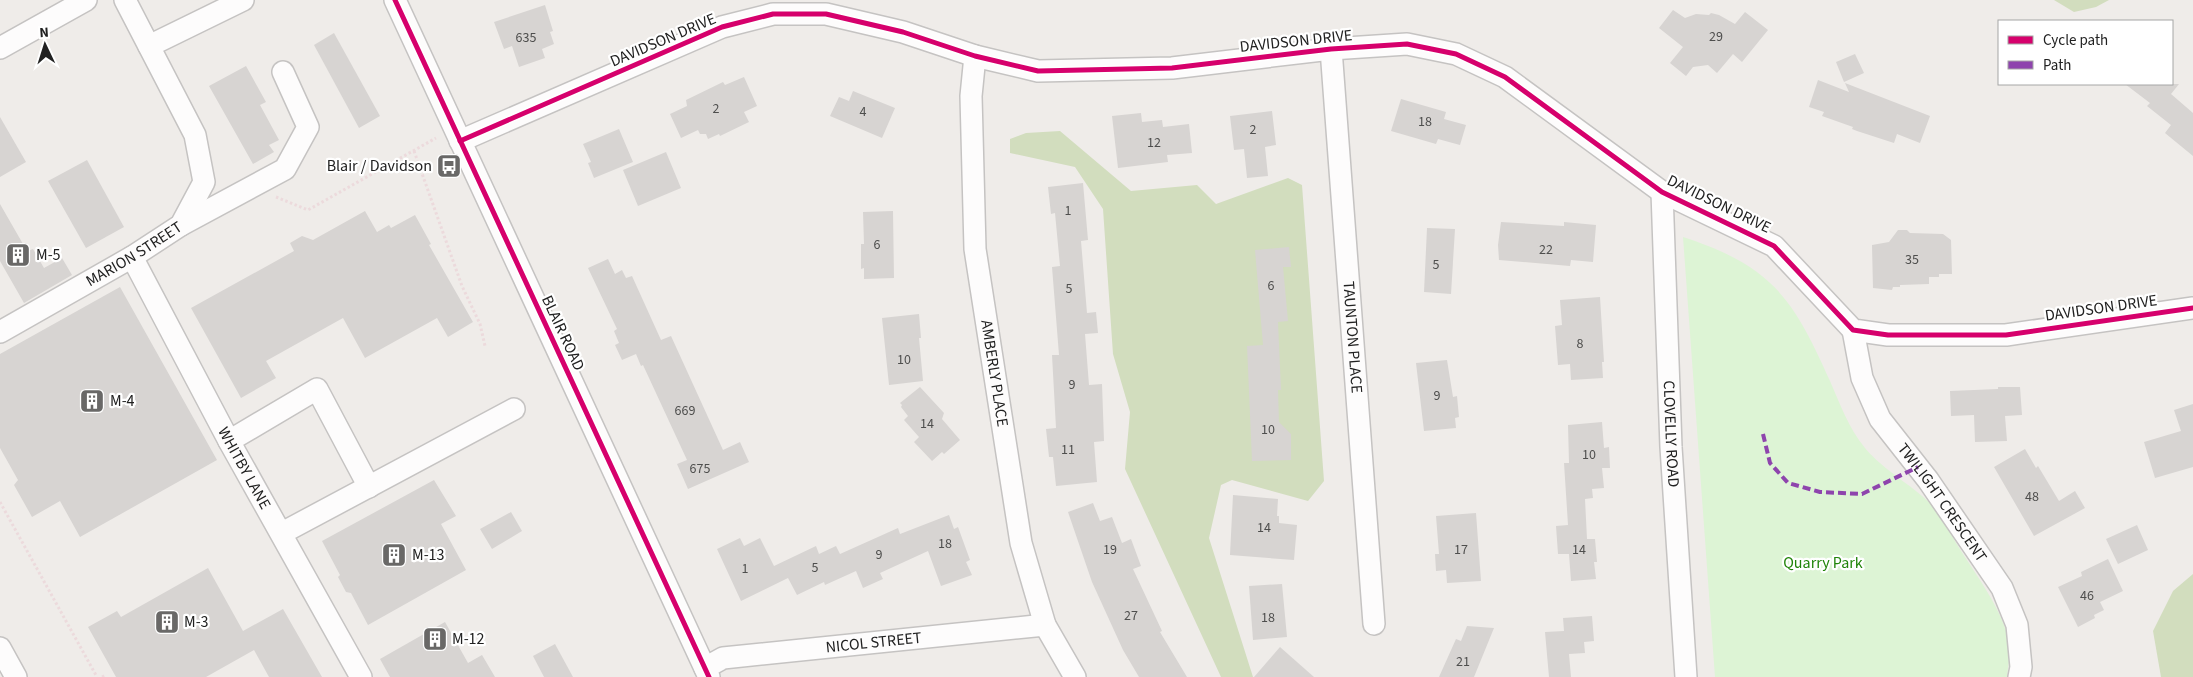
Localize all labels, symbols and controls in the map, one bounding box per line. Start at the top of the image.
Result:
street label: DAVIDSON DRIVE [607,8,719,72]
north arrow [20,20,70,70]
legend [1998,20,2173,85]
text: N [39,23,50,43]
street label: DAVIDSON DRIVE [1239,24,1353,58]
house number: 29 [1709,27,1723,47]
house number: 635 [516,28,536,48]
text: Cycle path [2043,30,2108,51]
text: Path [2043,55,2071,76]
house number: 2 [713,99,720,119]
house number: 4 [860,102,867,122]
house number: 18 [1418,112,1432,132]
house number: 2 [1250,120,1257,140]
house number: 12 [1147,133,1161,153]
bus stop icon: Blair / Davidson [436,153,462,179]
place label: Blair / Davidson [327,155,432,177]
street label: DAVIDSON DRIVE [1663,169,1775,239]
house number: 1 [1065,201,1072,221]
street label: MARION STREET [82,216,187,292]
house number: 6 [874,235,881,255]
house number: 22 [1539,240,1553,260]
building icon: M-5 [5,242,31,268]
place label: M-5 [36,244,61,266]
house number: 35 [1905,250,1919,270]
house number: 5 [1433,255,1440,275]
house number: 6 [1268,276,1275,296]
house number: 5 [1066,279,1073,299]
street label: TAUNTON PLACE [1337,280,1368,394]
street label: DAVIDSON DRIVE [2044,289,2158,327]
street label: BLAIR ROAD [536,292,590,374]
street label: AMBERLY PLACE [975,318,1014,428]
house number: 8 [1577,334,1584,354]
house number: 10 [897,350,911,370]
house number: 9 [1069,375,1076,395]
street label: CLOVELLY ROAD [1658,380,1685,488]
house number: 9 [1434,386,1441,406]
building icon: M-4 [79,388,105,414]
place label: M-4 [110,390,135,412]
house number: 669 [675,401,695,421]
house number: 14 [920,414,934,434]
house number: 10 [1261,420,1275,440]
street label: WHITBY LANE [212,423,276,513]
street label: TWILIGHT CRESCENT [1892,439,1992,567]
house number: 11 [1061,440,1075,460]
house number: 10 [1582,445,1596,465]
house number: 675 [690,459,710,479]
house number: 48 [2025,487,2039,507]
house number: 14 [1257,518,1271,538]
house number: 18 [938,534,952,554]
house number: 19 [1103,540,1117,560]
house number: 17 [1454,540,1468,560]
house number: 14 [1572,540,1586,560]
building icon: M-13 [381,542,407,568]
place label: M-13 [412,544,445,566]
house number: 9 [876,545,883,565]
park label: Quarry Park [1783,552,1863,574]
house number: 5 [812,558,819,578]
house number: 1 [742,559,749,579]
house number: 46 [2080,586,2094,606]
house number: 27 [1124,606,1138,626]
house number: 18 [1261,608,1275,628]
building icon: M-3 [154,609,180,635]
place label: M-3 [184,611,209,633]
building icon: M-12 [422,626,448,652]
street label: NICOL STREET [825,627,923,658]
place label: M-12 [452,628,485,650]
house number: 21 [1456,652,1470,672]

